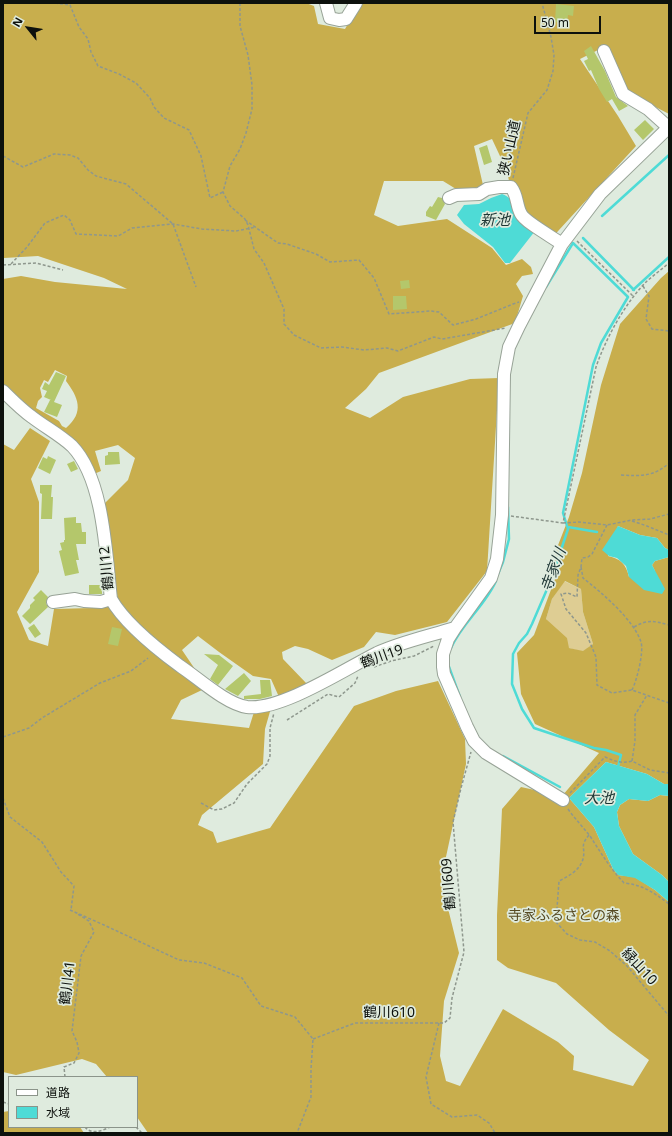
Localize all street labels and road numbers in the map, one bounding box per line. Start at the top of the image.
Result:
street label: 狭い山道 [496,119,524,177]
street label: 鶴川12 [96,545,118,591]
street label: 鶴川19 [358,642,406,672]
street label: 鶴川609 [438,857,460,911]
street label: 緑山10 [618,945,660,989]
street label: 鶴川41 [57,960,79,1006]
street label: 鶴川610 [363,1005,415,1021]

